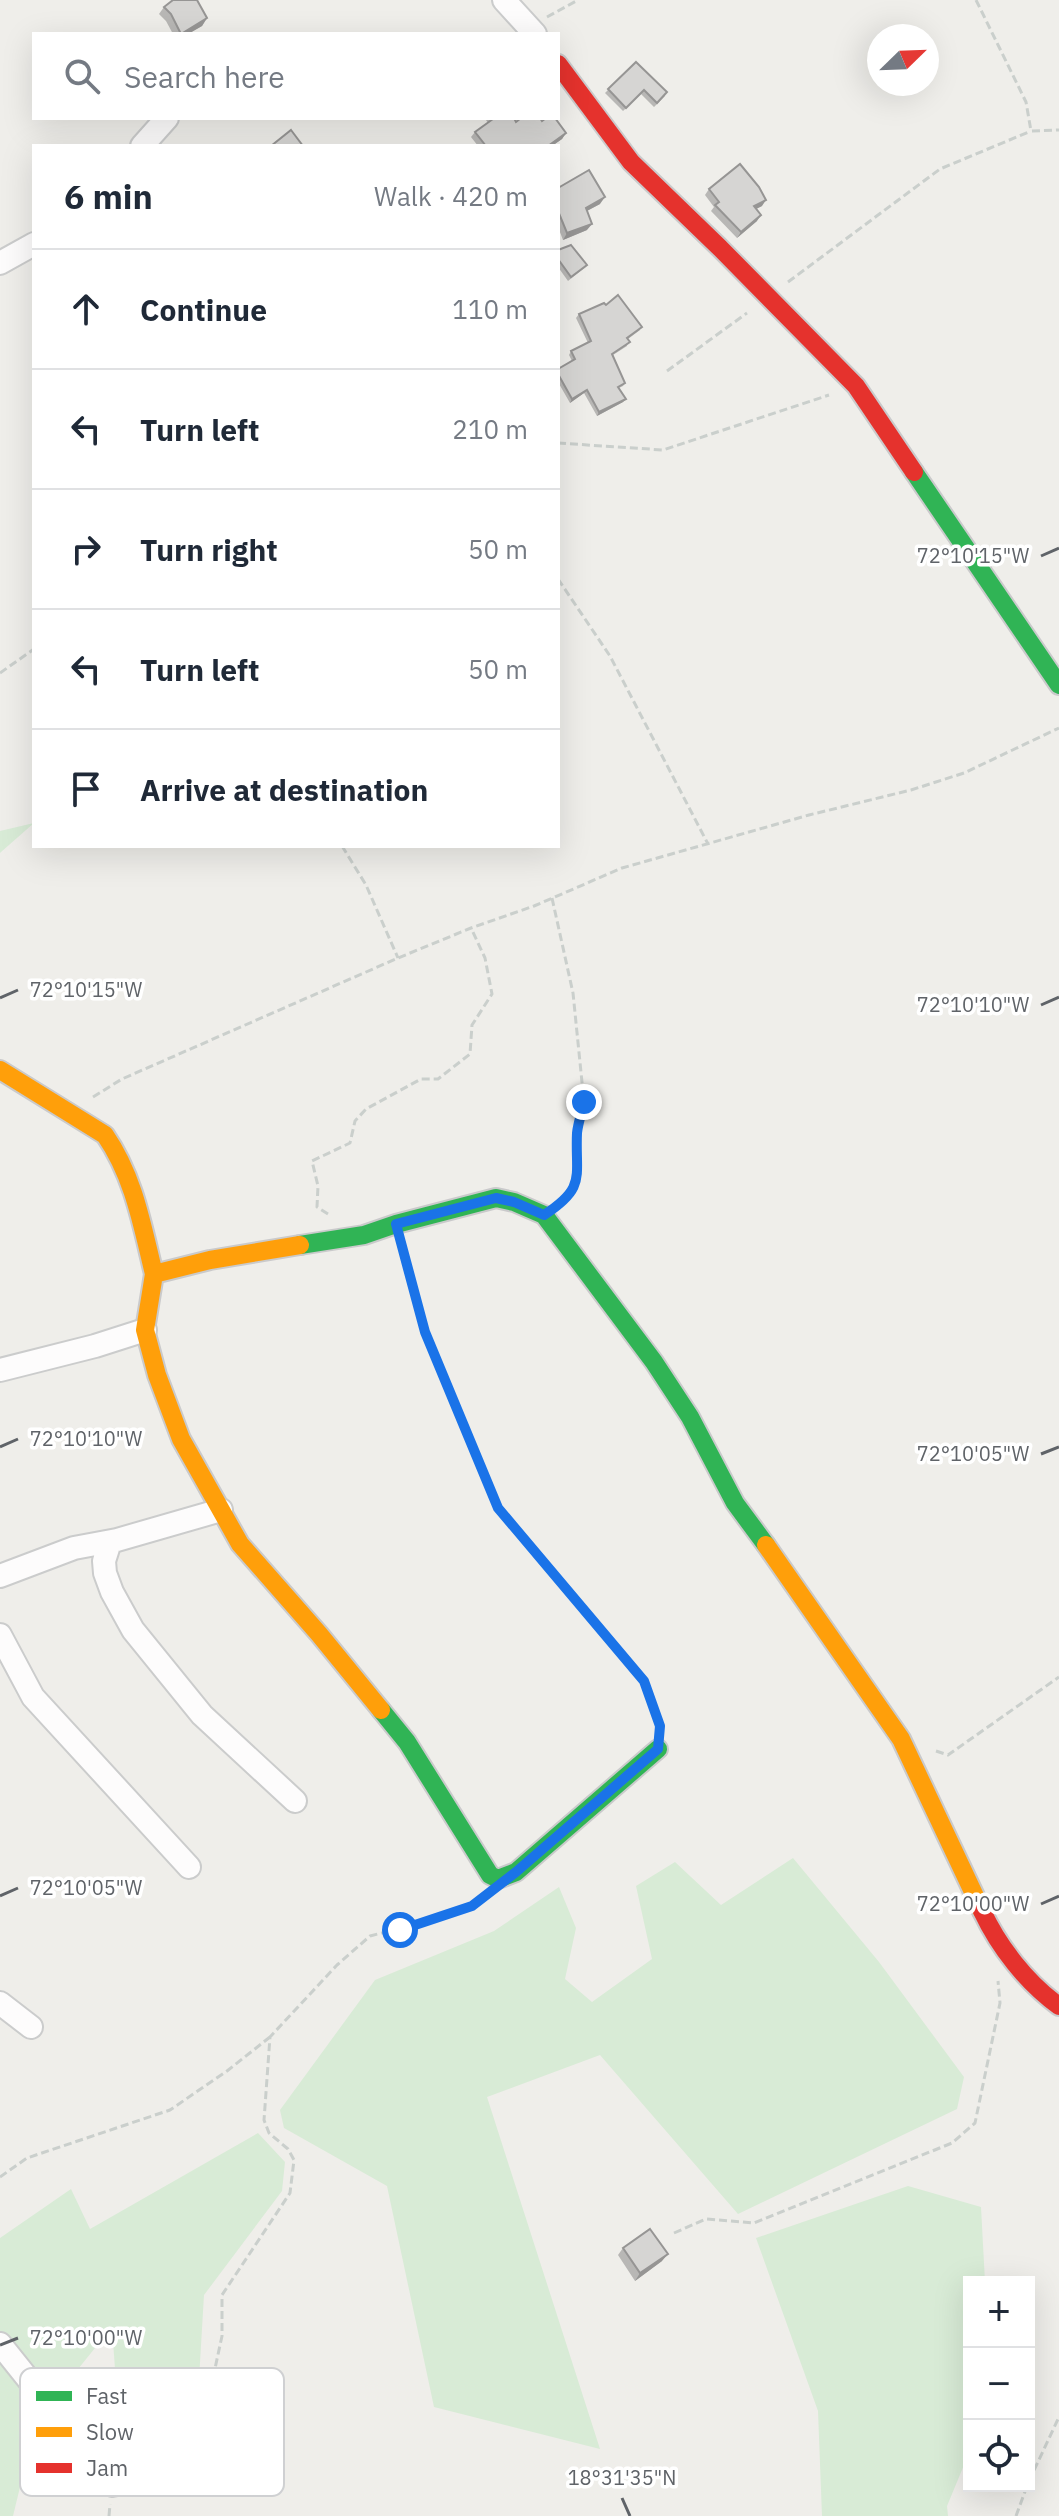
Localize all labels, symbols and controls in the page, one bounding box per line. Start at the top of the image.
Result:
north arrow [867,24,939,96]
search box [32,32,560,120]
icon: search [60,54,104,98]
text: Search here [124,57,285,96]
text: 6 min [64,174,153,218]
text: Walk · 420 m [374,179,528,213]
icon: ahead [64,287,108,331]
text: Continue [140,290,267,329]
text: 110 m [452,292,528,326]
icon: left [64,407,108,451]
text: Turn left [140,410,259,449]
text: 210 m [452,412,528,446]
icon: right [64,527,108,571]
text: Turn right [140,530,278,569]
text: 50 m [468,532,528,566]
text: 72°10'15"W [917,542,1030,569]
icon: left [64,647,108,691]
text: Turn left [140,650,259,689]
text: 50 m [468,652,528,686]
icon: arrive [64,767,108,811]
text: Arrive at destination [140,770,428,809]
text: 72°10'15"W [30,976,143,1003]
text: 72°10'10"W [917,991,1030,1018]
route end [566,1084,602,1120]
text: 72°10'10"W [30,1425,143,1452]
text: 72°10'05"W [917,1440,1030,1467]
text: 72°10'05"W [30,1874,143,1901]
text: 72°10'00"W [917,1890,1030,1917]
route start [382,1912,418,1948]
map controls [963,2276,1035,2492]
button: + [963,2276,1035,2348]
text: 72°10'00"W [30,2324,143,2351]
button: − [963,2348,1035,2420]
legend [20,2368,284,2496]
text: Fast [86,2381,127,2410]
text: Slow [86,2417,134,2446]
button: locate [963,2420,1035,2492]
text: Jam [86,2453,128,2482]
text: 18°31'35"N [568,2464,676,2491]

